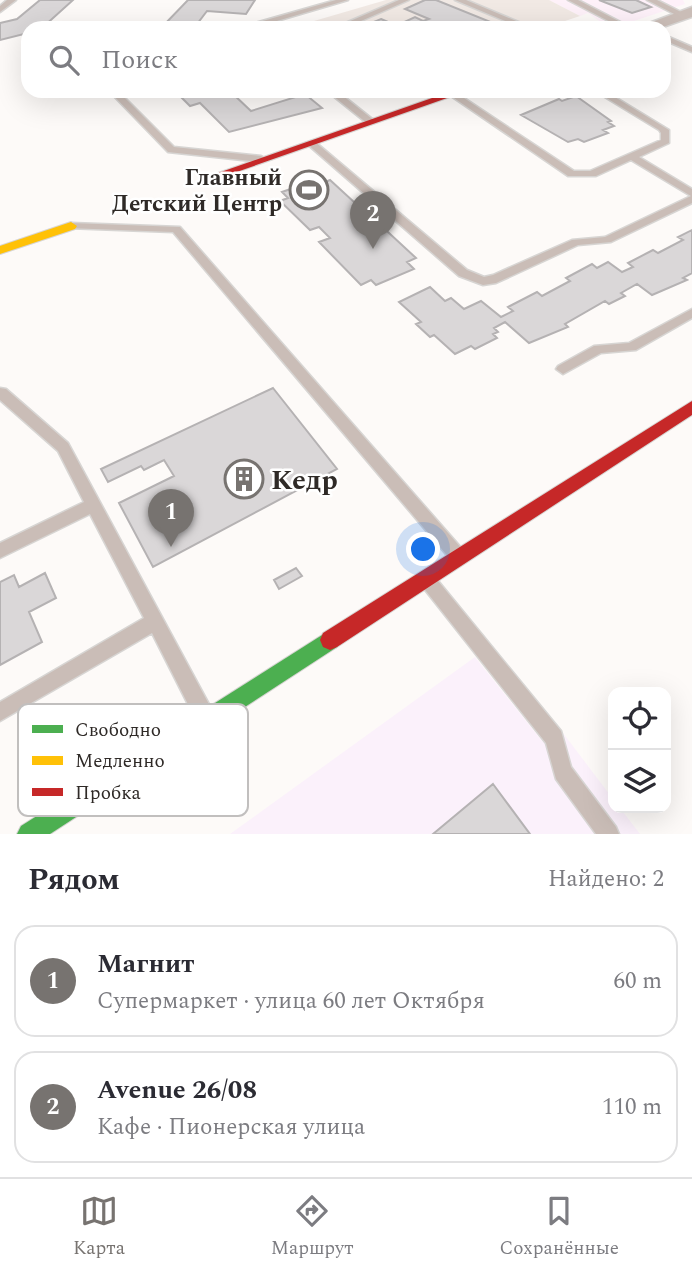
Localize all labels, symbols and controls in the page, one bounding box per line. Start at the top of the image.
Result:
search box [21,21,671,98]
text: Поиск [101,40,178,80]
icon: search [45,41,83,79]
place label: Главный Детский Центр [112,161,282,222]
sports icon: Главный Детский Центр [288,169,330,211]
pin: 2 [350,191,396,249]
building icon: Кедр [223,458,265,500]
place label: Кедр [271,459,338,502]
pin: 1 [148,489,194,547]
your location [406,532,440,566]
map controls [608,687,671,813]
button: locate [608,687,671,750]
legend [18,704,248,816]
text: Свободно [75,716,161,745]
text: Медленно [75,747,165,776]
button: layers [608,750,671,813]
text: Пробка [75,779,142,808]
text: Рядом [28,857,120,903]
text: Найдено: 2 [548,862,664,897]
text: Магнит [97,944,194,984]
text: 1 [47,964,59,999]
text: 60 m [613,964,662,999]
text: Супермаркет · улица 60 лет Октября [97,984,485,1019]
text: Avenue 26/08 [97,1070,257,1110]
text: 2 [47,1090,59,1125]
text: 110 m [602,1090,662,1125]
text: Кафе · Пионерская улица [97,1110,365,1145]
tab: Карта [73,1192,125,1263]
tab: Маршрут [271,1192,354,1263]
tab: Сохранённые [499,1192,619,1263]

